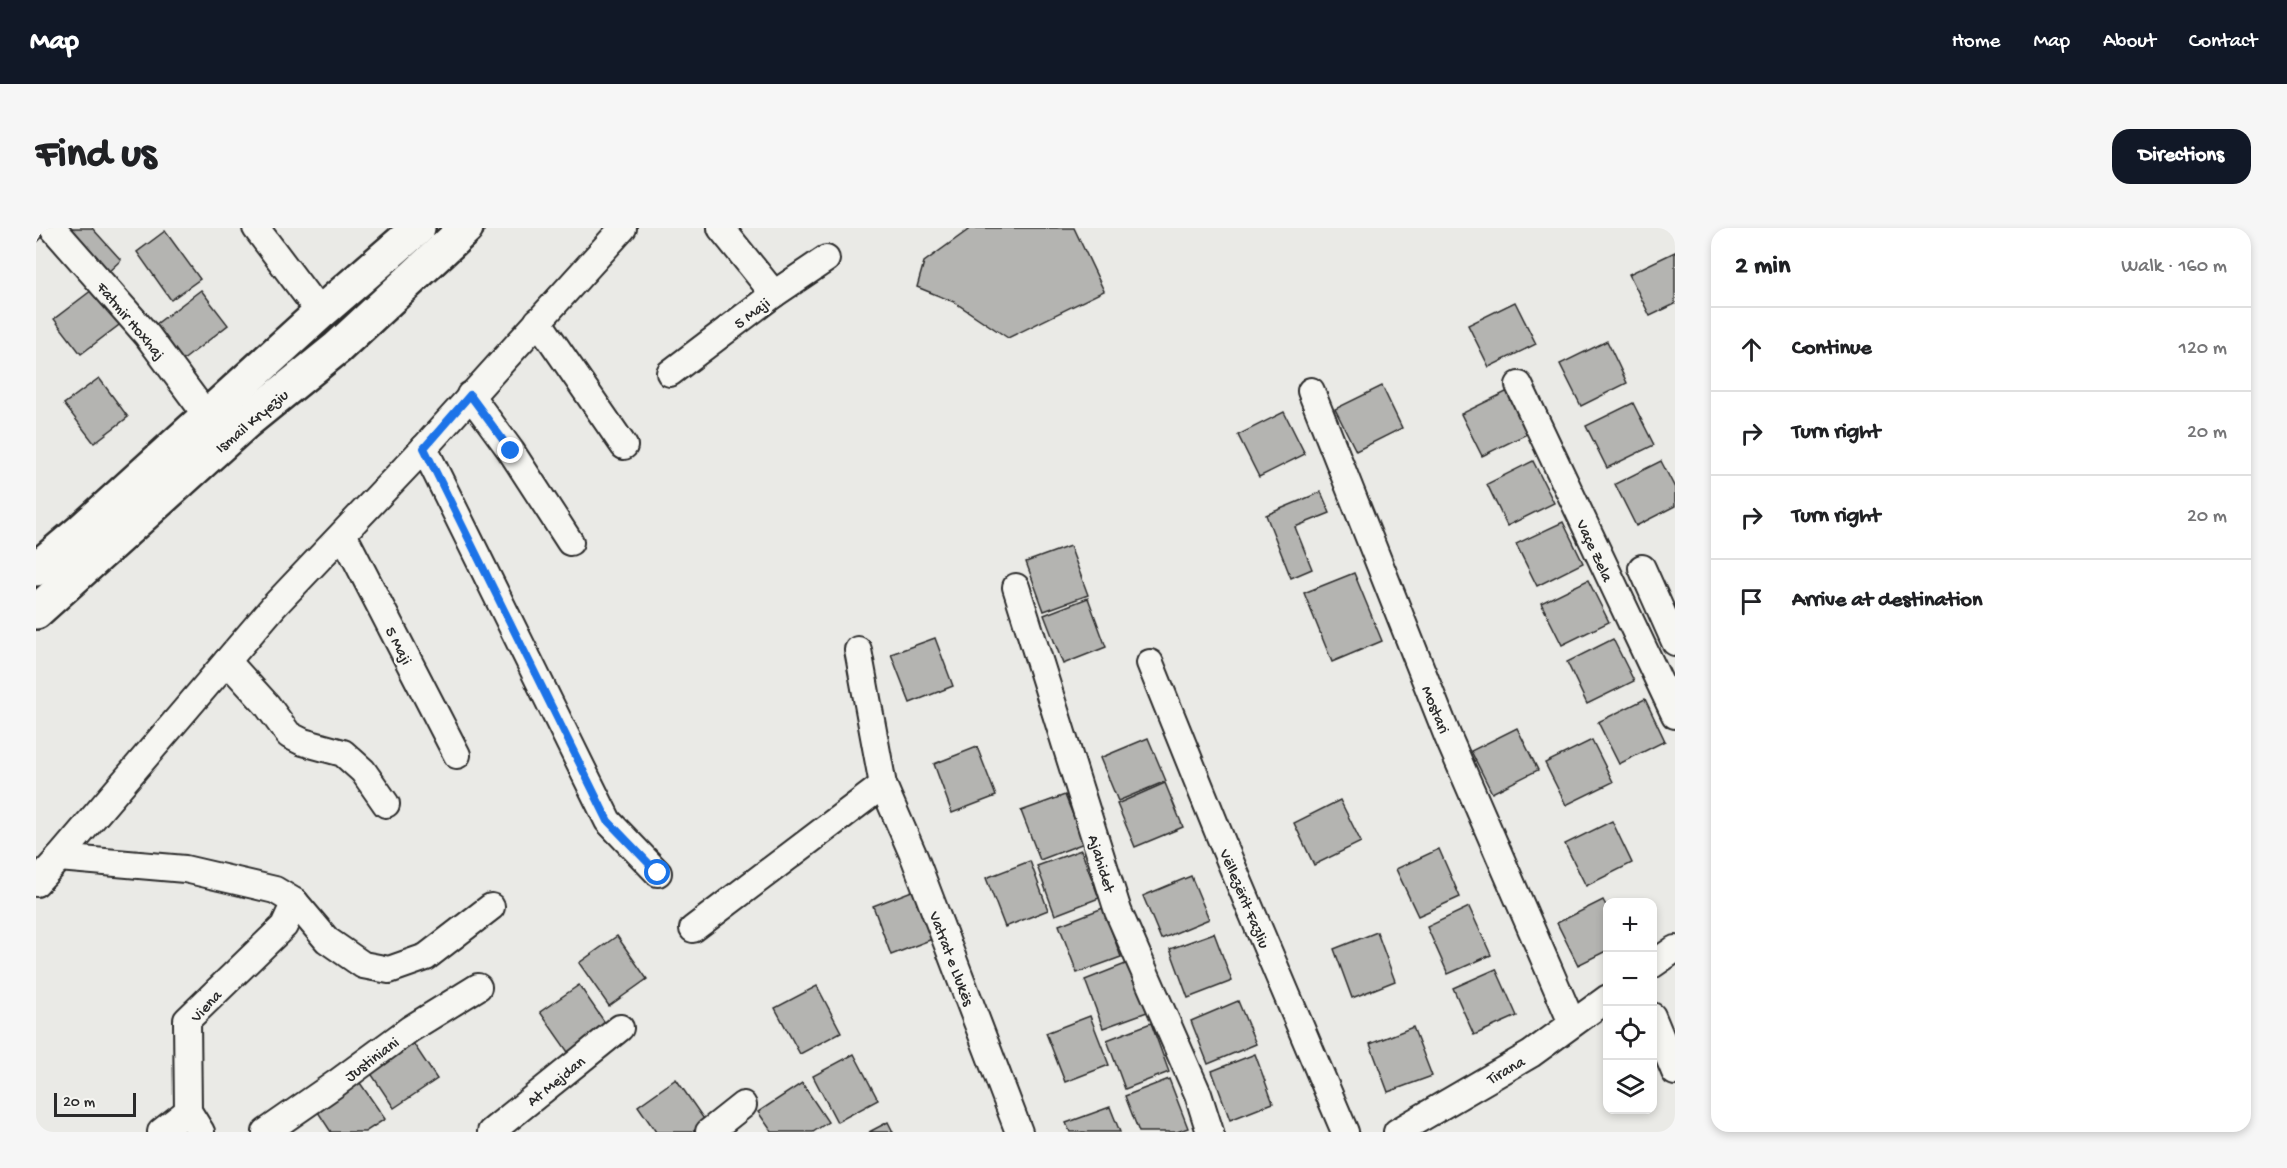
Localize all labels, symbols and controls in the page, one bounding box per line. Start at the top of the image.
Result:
text: Map [30,26,79,59]
text: Home [1952,30,2000,55]
text: Map [2033,30,2070,55]
text: About [2103,30,2156,55]
text: Contact [2189,30,2257,55]
button: Directions [2112,129,2251,184]
text: Find us [36,132,156,181]
text: 2 min [1735,252,1790,283]
text: Walk · 160 m [2121,256,2227,279]
street label: Fatmir Hoxhaj [91,279,167,365]
street label: 5 Maji [731,295,775,335]
icon: ahead [1735,333,1768,366]
text: Continue [1792,336,1872,362]
text: 120 m [2179,338,2227,361]
street label: Ismail Kryeziu [213,386,294,459]
icon: right [1735,417,1768,450]
text: Turn right [1792,420,1880,446]
text: 20 m [2187,422,2227,445]
route end [497,437,523,463]
icon: right [1735,501,1768,534]
text: Turn right [1792,504,1880,530]
text: 20 m [2187,506,2227,529]
street label: Vaçe Zela [1570,517,1616,587]
icon: arrive [1735,585,1768,618]
text: Arrive at destination [1792,588,1982,614]
street label: 5 Maji [379,624,414,669]
street label: Mostari [1416,684,1452,737]
street label: Ajahidet [1082,833,1118,897]
street label: Vëllezërit Fazliu [1213,846,1272,952]
route start [644,859,670,885]
map controls [1603,898,1657,1114]
button: + [1603,898,1657,952]
street label: Vatrat e Llukës [923,909,977,1010]
button: − [1603,952,1657,1006]
street label: Viena [187,987,228,1028]
button: locate [1603,1006,1657,1060]
street label: Justiniani [342,1034,404,1087]
street label: At Mejdan [524,1053,591,1112]
street label: Tirana [1484,1053,1530,1091]
button: layers [1603,1060,1657,1114]
scale bar [54,1090,136,1118]
text: 20 m [63,1094,95,1113]

